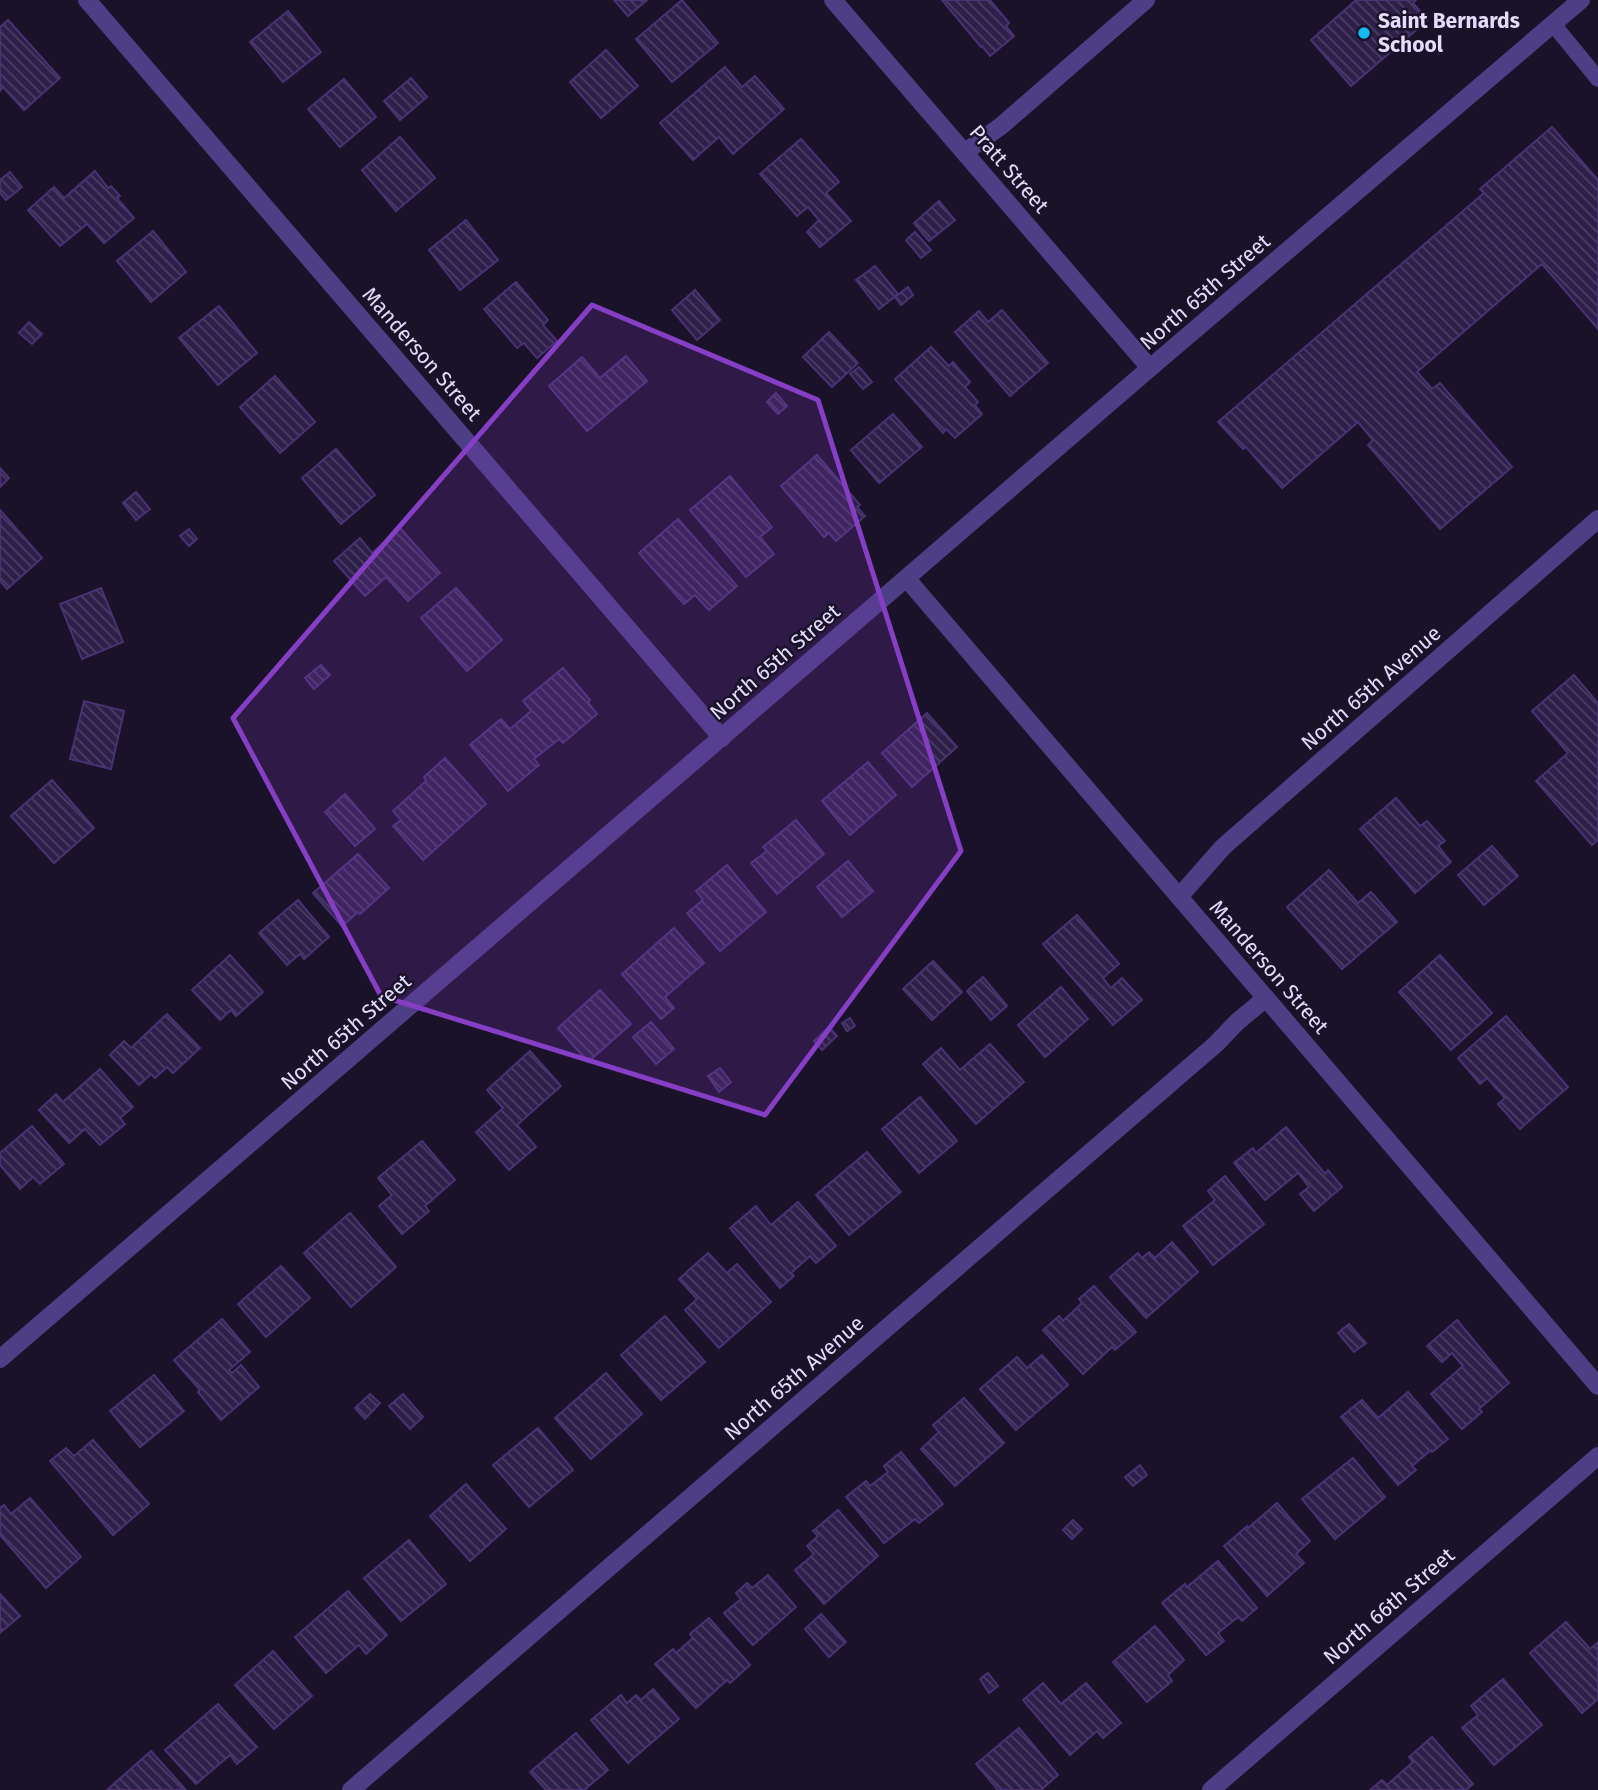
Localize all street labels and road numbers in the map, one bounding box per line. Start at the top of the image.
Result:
street label: Pratt Street [964,120,1055,219]
street label: North 65th Street [1135,228,1276,356]
street label: Manderson Street [357,282,487,427]
street label: North 65th Street [705,598,846,726]
street label: North 65th Avenue [1296,620,1446,756]
street label: Manderson Street [1204,895,1334,1040]
street label: North 65th Street [276,968,417,1096]
street label: North 65th Avenue [719,1310,869,1446]
street label: North 66th Street [1318,1542,1460,1670]

